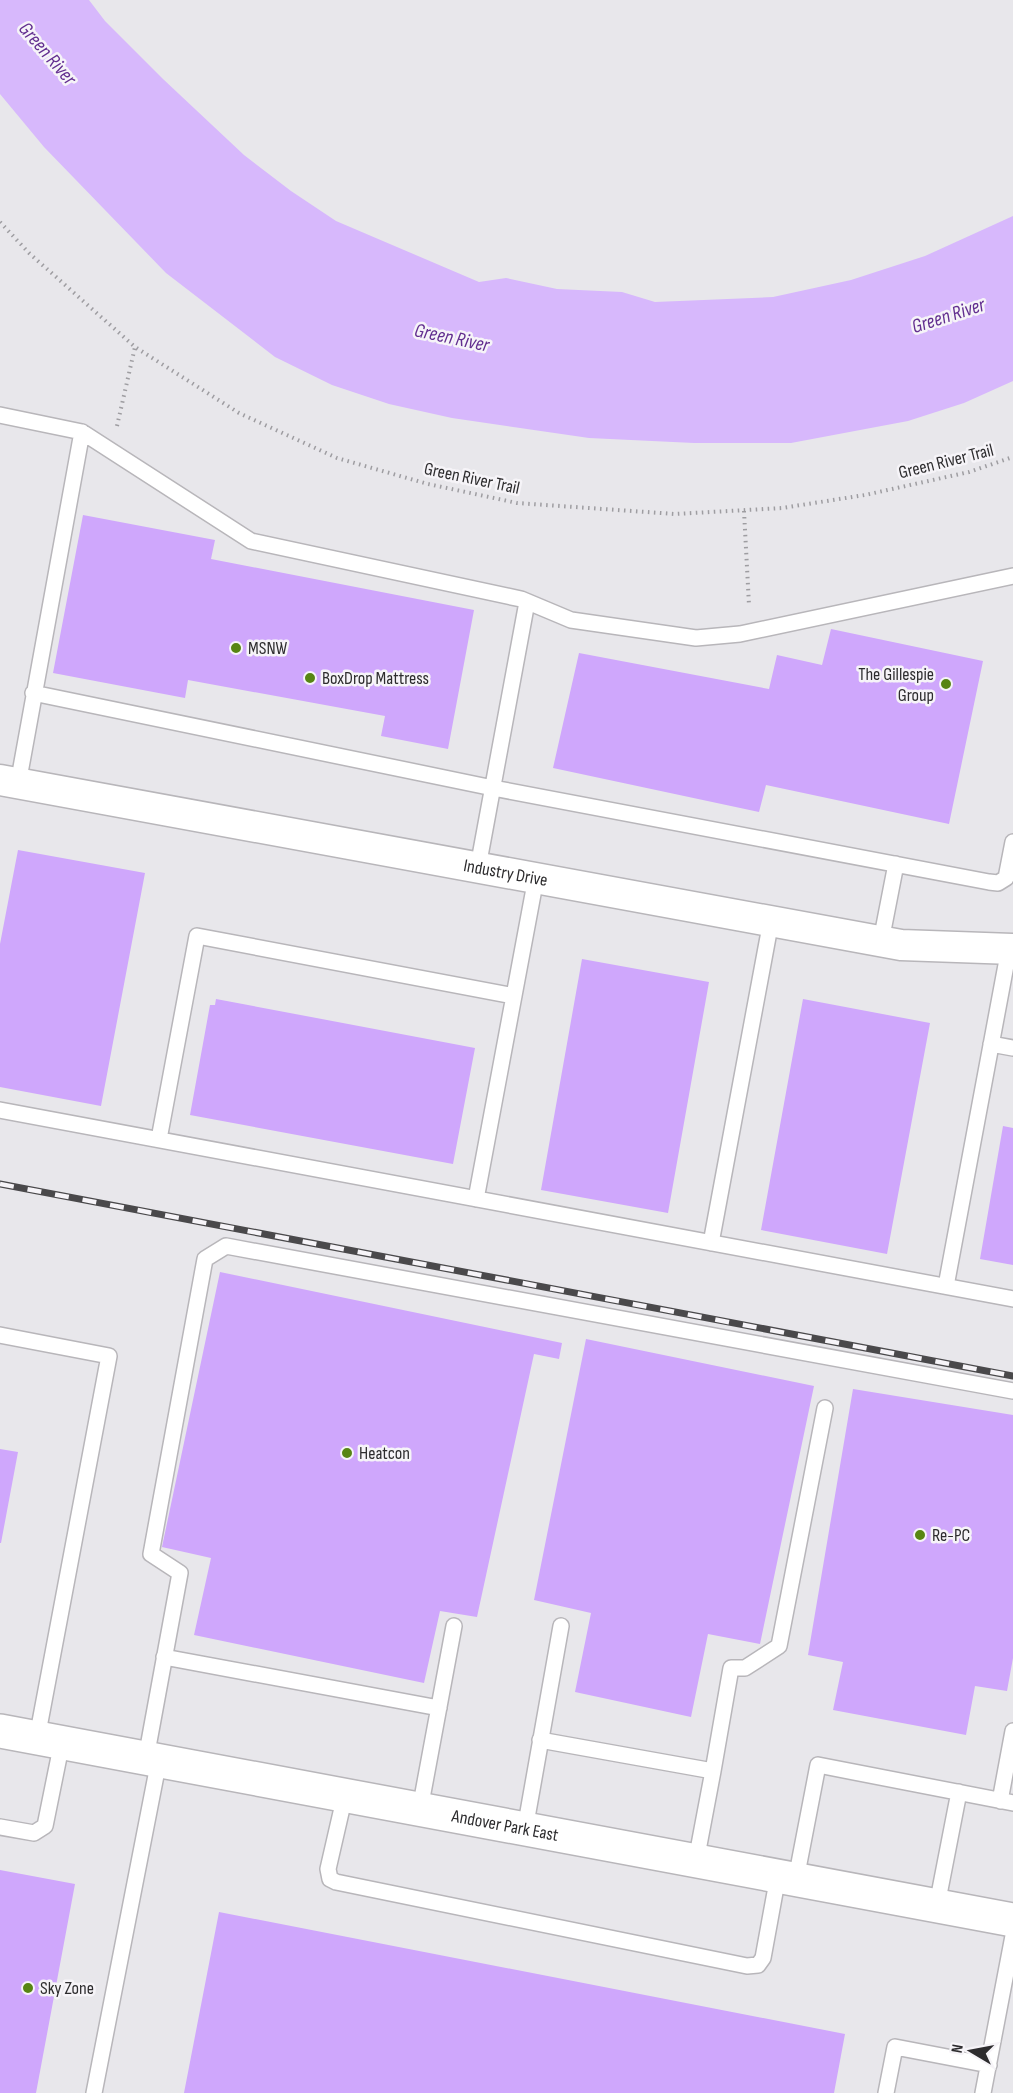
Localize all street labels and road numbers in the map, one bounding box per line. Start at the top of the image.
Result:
street label: Green River Trail [896,440,996,483]
street label: Green River Trail [422,458,522,499]
street label: Industry Drive [462,855,549,891]
street label: Andover Park East [449,1805,561,1846]

